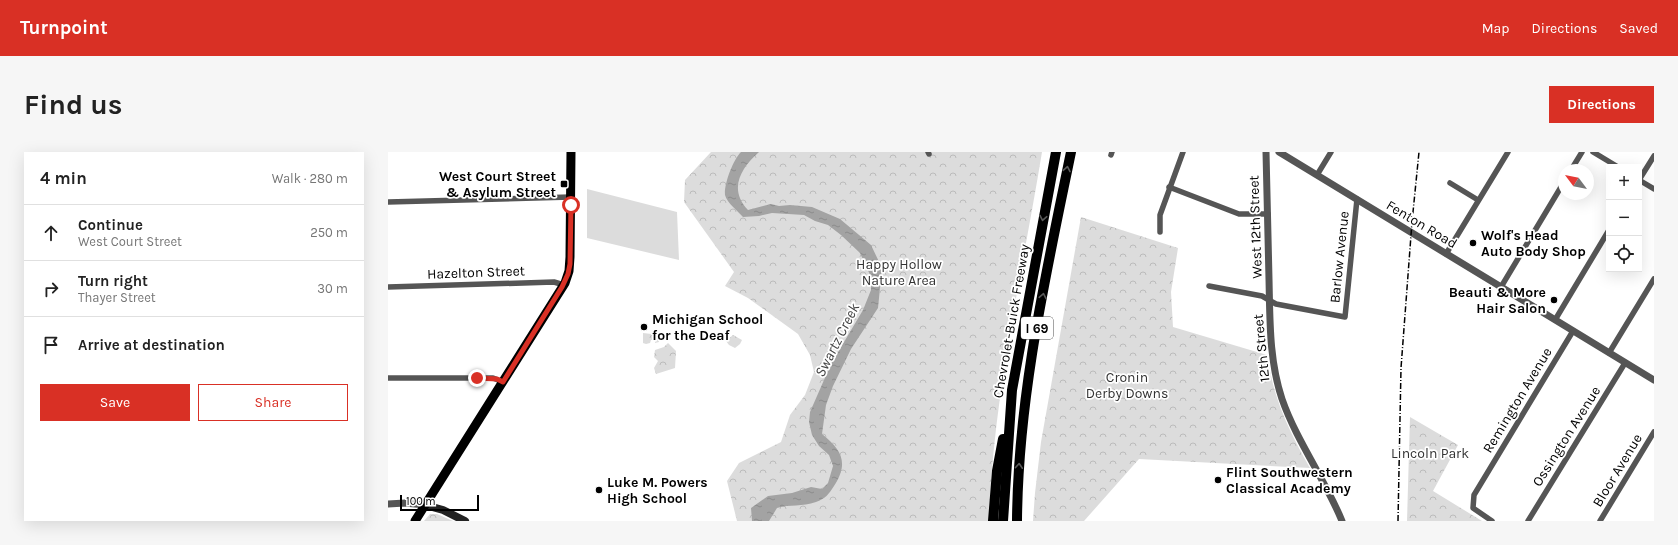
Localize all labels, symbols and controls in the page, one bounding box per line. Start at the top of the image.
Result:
text: Turnpoint [20,17,108,39]
text: Map [1482,20,1510,37]
text: Directions [1532,20,1597,37]
text: Saved [1619,20,1658,37]
button: Directions [1549,86,1654,123]
text: Find us [24,88,123,121]
north arrow [1558,164,1594,200]
map controls [1606,164,1642,272]
button: + [1606,164,1642,200]
one-way arrow [1063,165,1071,172]
text: 4 min [40,168,87,188]
place label: West Court Street & Asylum Street [439,168,556,201]
text: Walk · 280 m [272,171,348,186]
street label: West 12th Street [1245,175,1266,279]
marker: West Court Street & Asylum Street [559,179,569,189]
route start [562,196,580,214]
street label: Fenton Road [1383,197,1460,252]
button: − [1606,200,1642,236]
street label: Barlow Avenue [1326,210,1353,304]
one-way arrow [1039,215,1048,221]
text: Continue [78,216,143,234]
icon: ahead [40,222,62,244]
text: 250 m [310,225,348,240]
place label: Wolf's Head Auto Body Shop [1481,227,1586,260]
text: West Court Street [78,234,182,249]
button: locate [1606,236,1642,272]
marker: Wolf's Head Auto Body Shop [1468,238,1478,248]
street label: Chevrolet-Buick Freeway [990,242,1034,399]
park label: Happy Hollow Nature Area [856,256,942,289]
street label: Hazelton Street [427,262,525,283]
text: Turn right [78,272,148,290]
icon: right [40,278,62,300]
text: 30 m [317,281,348,296]
place label: Beauti & More Hair Salon [1449,284,1546,317]
text: Thayer Street [78,290,156,305]
one-way arrow [1038,293,1047,299]
marker: Beauti & More Hair Salon [1549,295,1559,305]
water label: Swartz Creek [811,300,863,380]
place label: Michigan School for the Deaf [652,311,763,344]
street label: 12th Street [1249,313,1274,383]
road number: I 69 [1021,317,1053,339]
marker: Michigan School for the Deaf [639,322,649,332]
icon: arrive [40,334,62,356]
text: Arrive at destination [78,336,225,354]
street label: Remington Avenue [1479,344,1556,456]
route end [468,369,486,387]
park label: Cronin Derby Downs [1086,369,1168,402]
street label: Ossington Avenue [1529,383,1604,490]
button: Save [40,384,190,421]
button: Share [198,384,348,421]
street label: Bloor Avenue [1589,431,1646,510]
park label: Lincoln Park [1391,445,1469,462]
one-way arrow [1015,463,1024,470]
place label: Flint Southwestern Classical Academy [1226,464,1353,497]
place label: Luke M. Powers High School [607,474,708,507]
marker: Flint Southwestern Classical Academy [1213,475,1223,485]
marker: Luke M. Powers High School [594,485,604,495]
scale bar [400,493,479,512]
text: 100 m [406,495,436,508]

